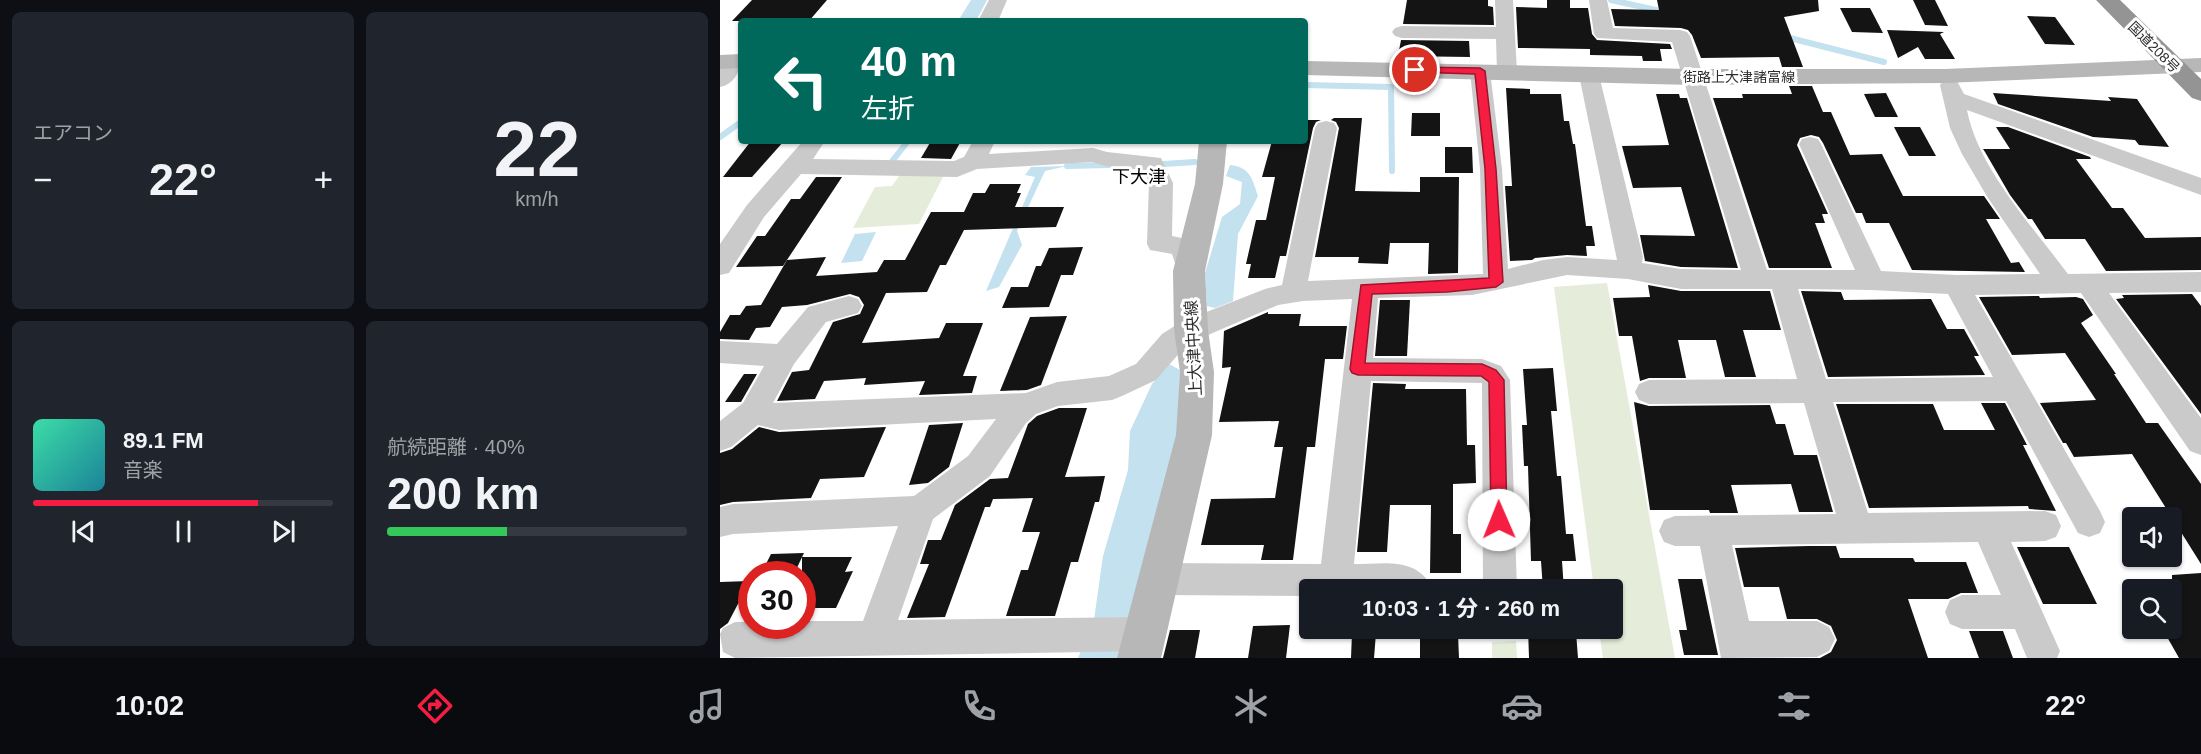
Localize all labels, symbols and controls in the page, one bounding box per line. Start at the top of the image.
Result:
street label: 国道208号 [2125,18,2183,76]
text: 40 m [861,38,957,85]
icon: left [762,42,840,120]
pin [1389,44,1440,95]
icon: arrive [1398,53,1431,86]
street label: 街路上大津諸富線 [1683,69,1795,85]
text: 左折 [861,94,915,124]
text: 22 [494,105,580,193]
text: エアコン [33,122,113,144]
text: 22° [149,154,217,205]
text: − [33,161,52,198]
text: + [314,161,333,198]
district label: 下大津 [1112,167,1166,187]
text: km/h [515,188,559,210]
street label: 上大津中央線 [1182,300,1205,396]
text: 89.1 FM [123,428,204,453]
text: 航続距離 · 40% [387,436,525,458]
text: 音楽 [123,459,163,481]
text: 200 km [387,468,540,519]
position arrow [1467,488,1531,552]
map controls [2122,507,2182,639]
button: sound [2122,507,2182,567]
icon: previous [67,515,100,548]
icon: pause [167,515,200,548]
icon: next [267,515,300,548]
speed limit sign: 30 [738,561,816,639]
button: search [2122,579,2182,639]
text: 10:03 · 1 分 · 260 m [1362,596,1560,621]
icon: directions [414,685,456,727]
icon: music [686,685,728,727]
icon: phone [958,685,1000,727]
icon: climate [1230,685,1272,727]
icon: car [1501,685,1543,727]
icon: filters [1773,685,1815,727]
text: 10:02 [115,691,184,721]
text: 22° [2045,691,2086,721]

